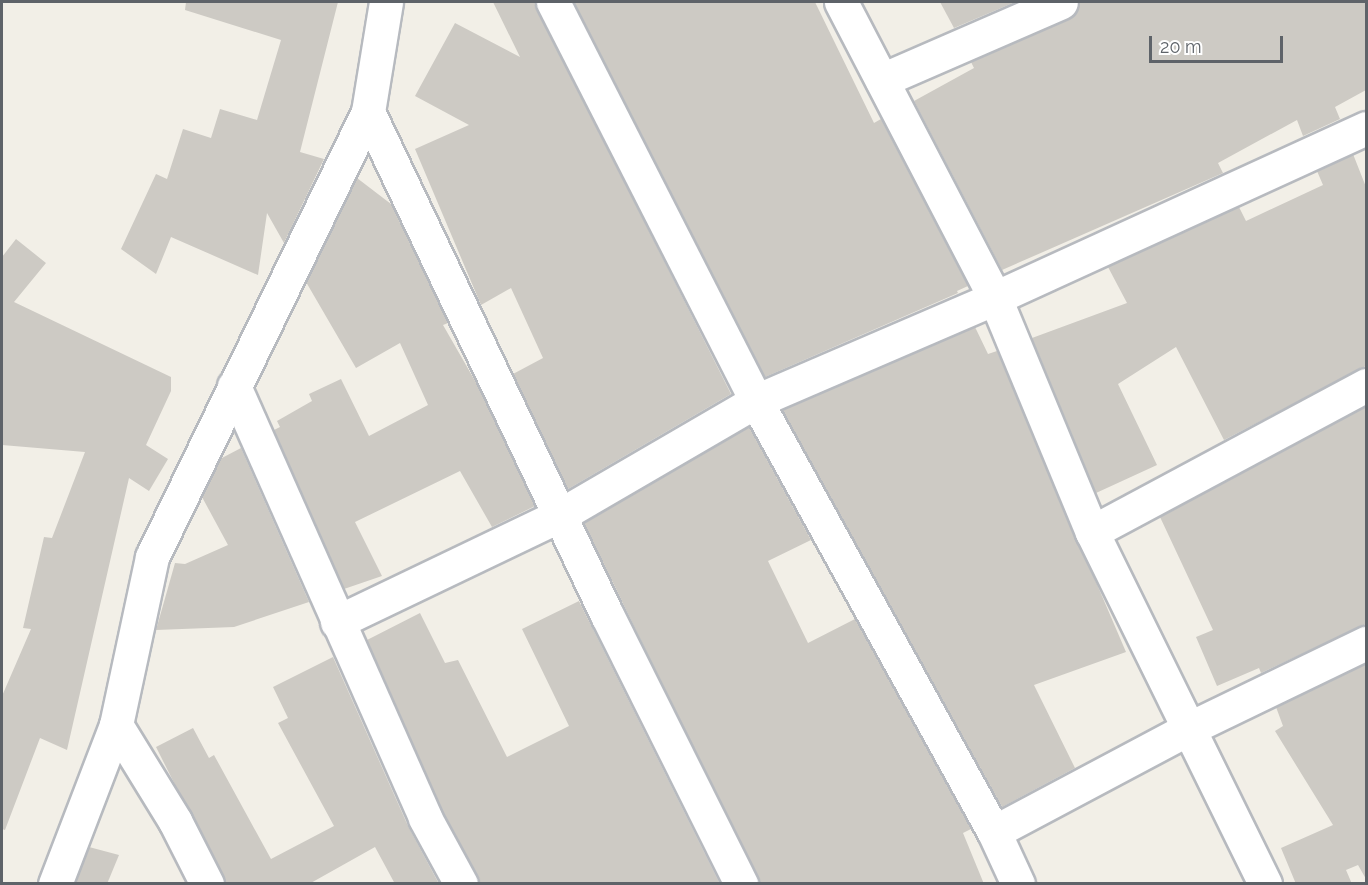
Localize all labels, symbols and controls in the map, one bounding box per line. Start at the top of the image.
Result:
scale bar [1152,24,1286,62]
text: 20 m [1160,36,1202,57]

